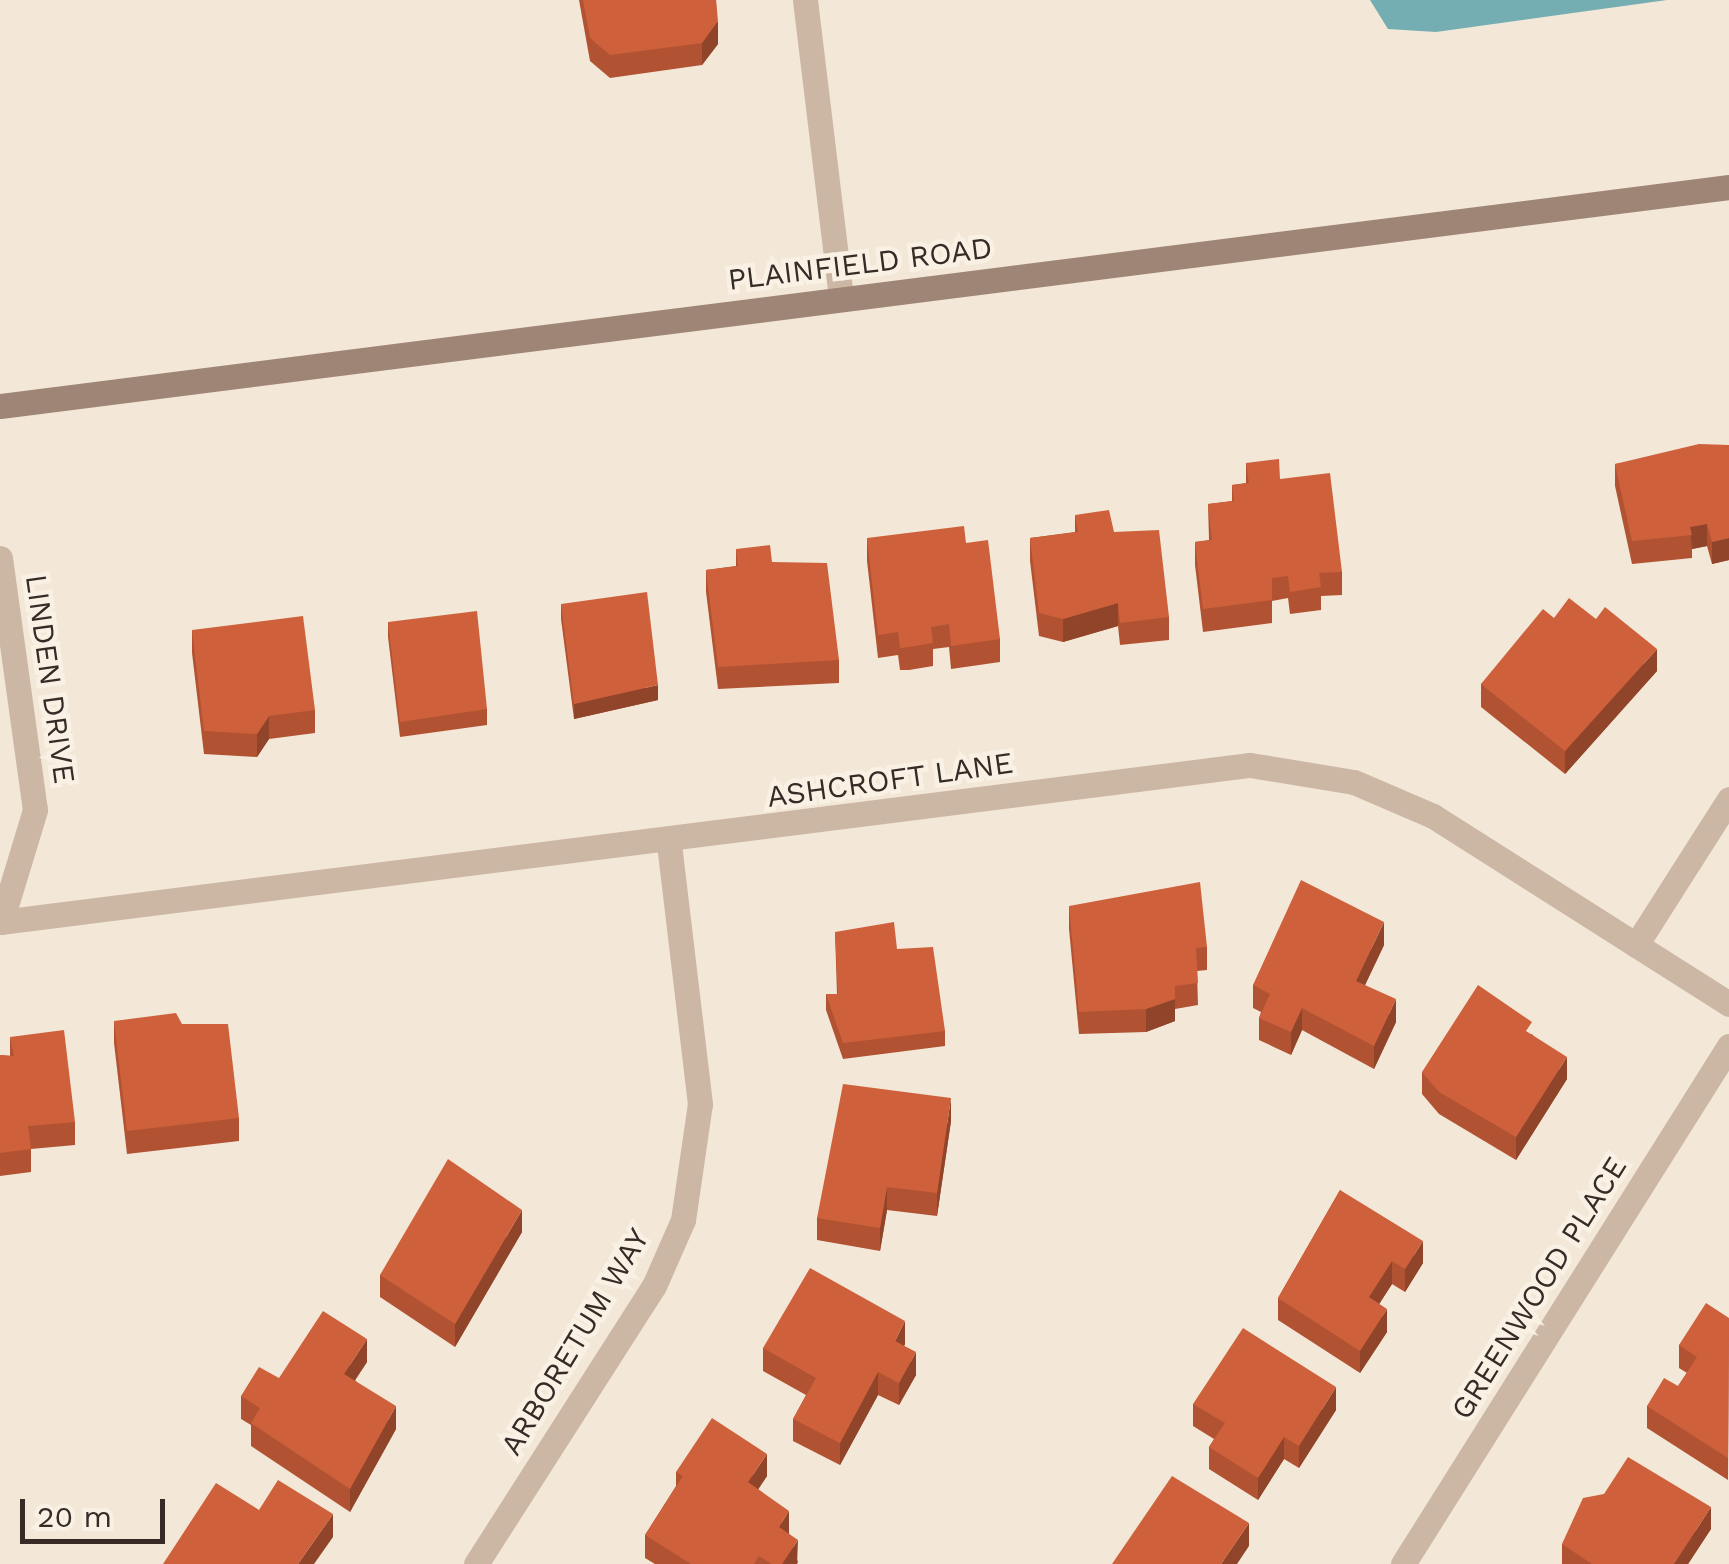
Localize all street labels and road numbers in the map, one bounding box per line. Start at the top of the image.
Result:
street label: PLAINFIELD ROAD [726,230,994,298]
street label: LINDEN DRIVE [17,572,83,786]
street label: ASHCROFT LANE [764,745,1016,815]
street label: GREENWOOD PLACE [1444,1150,1634,1426]
street label: ARBORETUM WAY [493,1222,657,1462]

